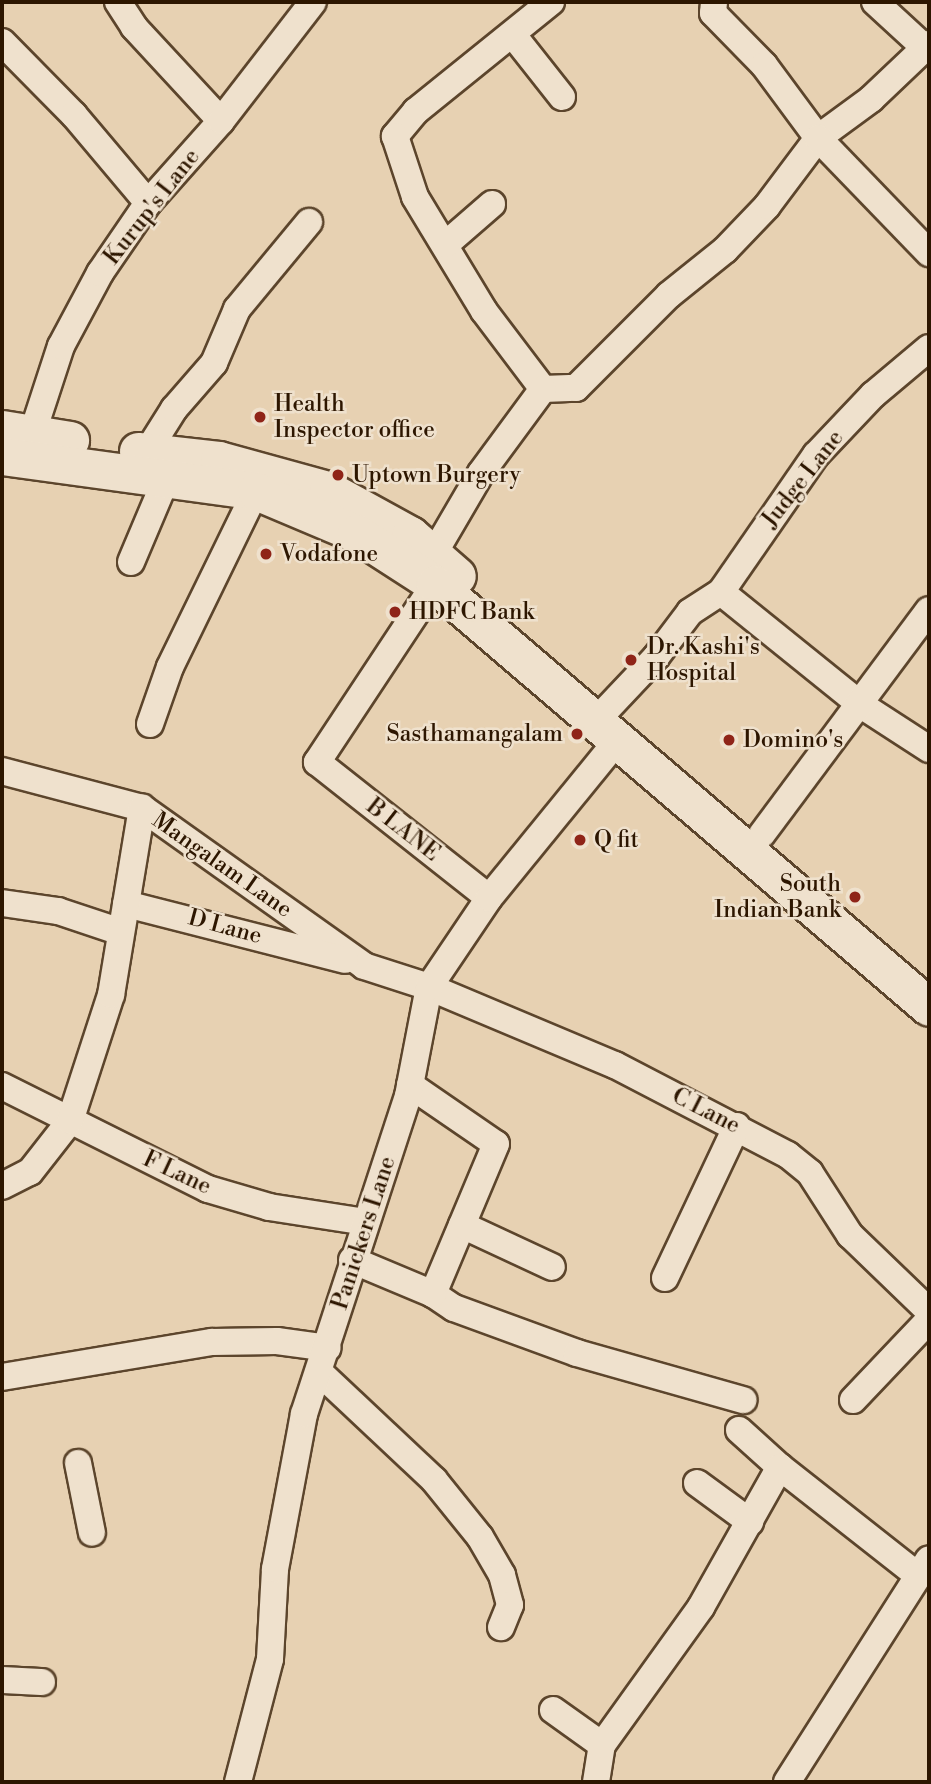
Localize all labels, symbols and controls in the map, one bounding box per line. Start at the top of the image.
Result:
street label: Kurup's Lane [98,144,206,270]
place label: Health Inspector office [274,390,435,444]
marker: Health Inspector office [252,409,268,425]
street label: Judge Lane [756,425,850,533]
place label: Uptown Burgery [352,461,521,489]
marker: Uptown Burgery [330,467,346,483]
place label: Vodafone [280,540,378,568]
marker: Vodafone [258,546,274,562]
place label: HDFC Bank [409,598,534,626]
marker: HDFC Bank [387,604,403,620]
place label: Dr. Kashi's Hospital [647,633,760,687]
marker: Dr. Kashi's Hospital [621,650,641,670]
place label: Sasthamangalam [386,720,563,748]
marker: Sasthamangalam [569,726,585,742]
place label: Domino's [743,726,843,754]
marker: Domino's [721,732,737,748]
street label: B LANE [361,793,445,867]
street label: Mangalam Lane [147,806,297,924]
place label: Q fit [594,826,639,854]
marker: Q fit [572,832,588,848]
place label: South Indian Bank [714,870,841,924]
marker: South Indian Bank [847,889,863,905]
street label: D Lane [185,904,265,950]
street label: C Lane [667,1082,745,1140]
street label: F Lane [139,1145,215,1201]
street label: Panickers Lane [326,1153,402,1313]

